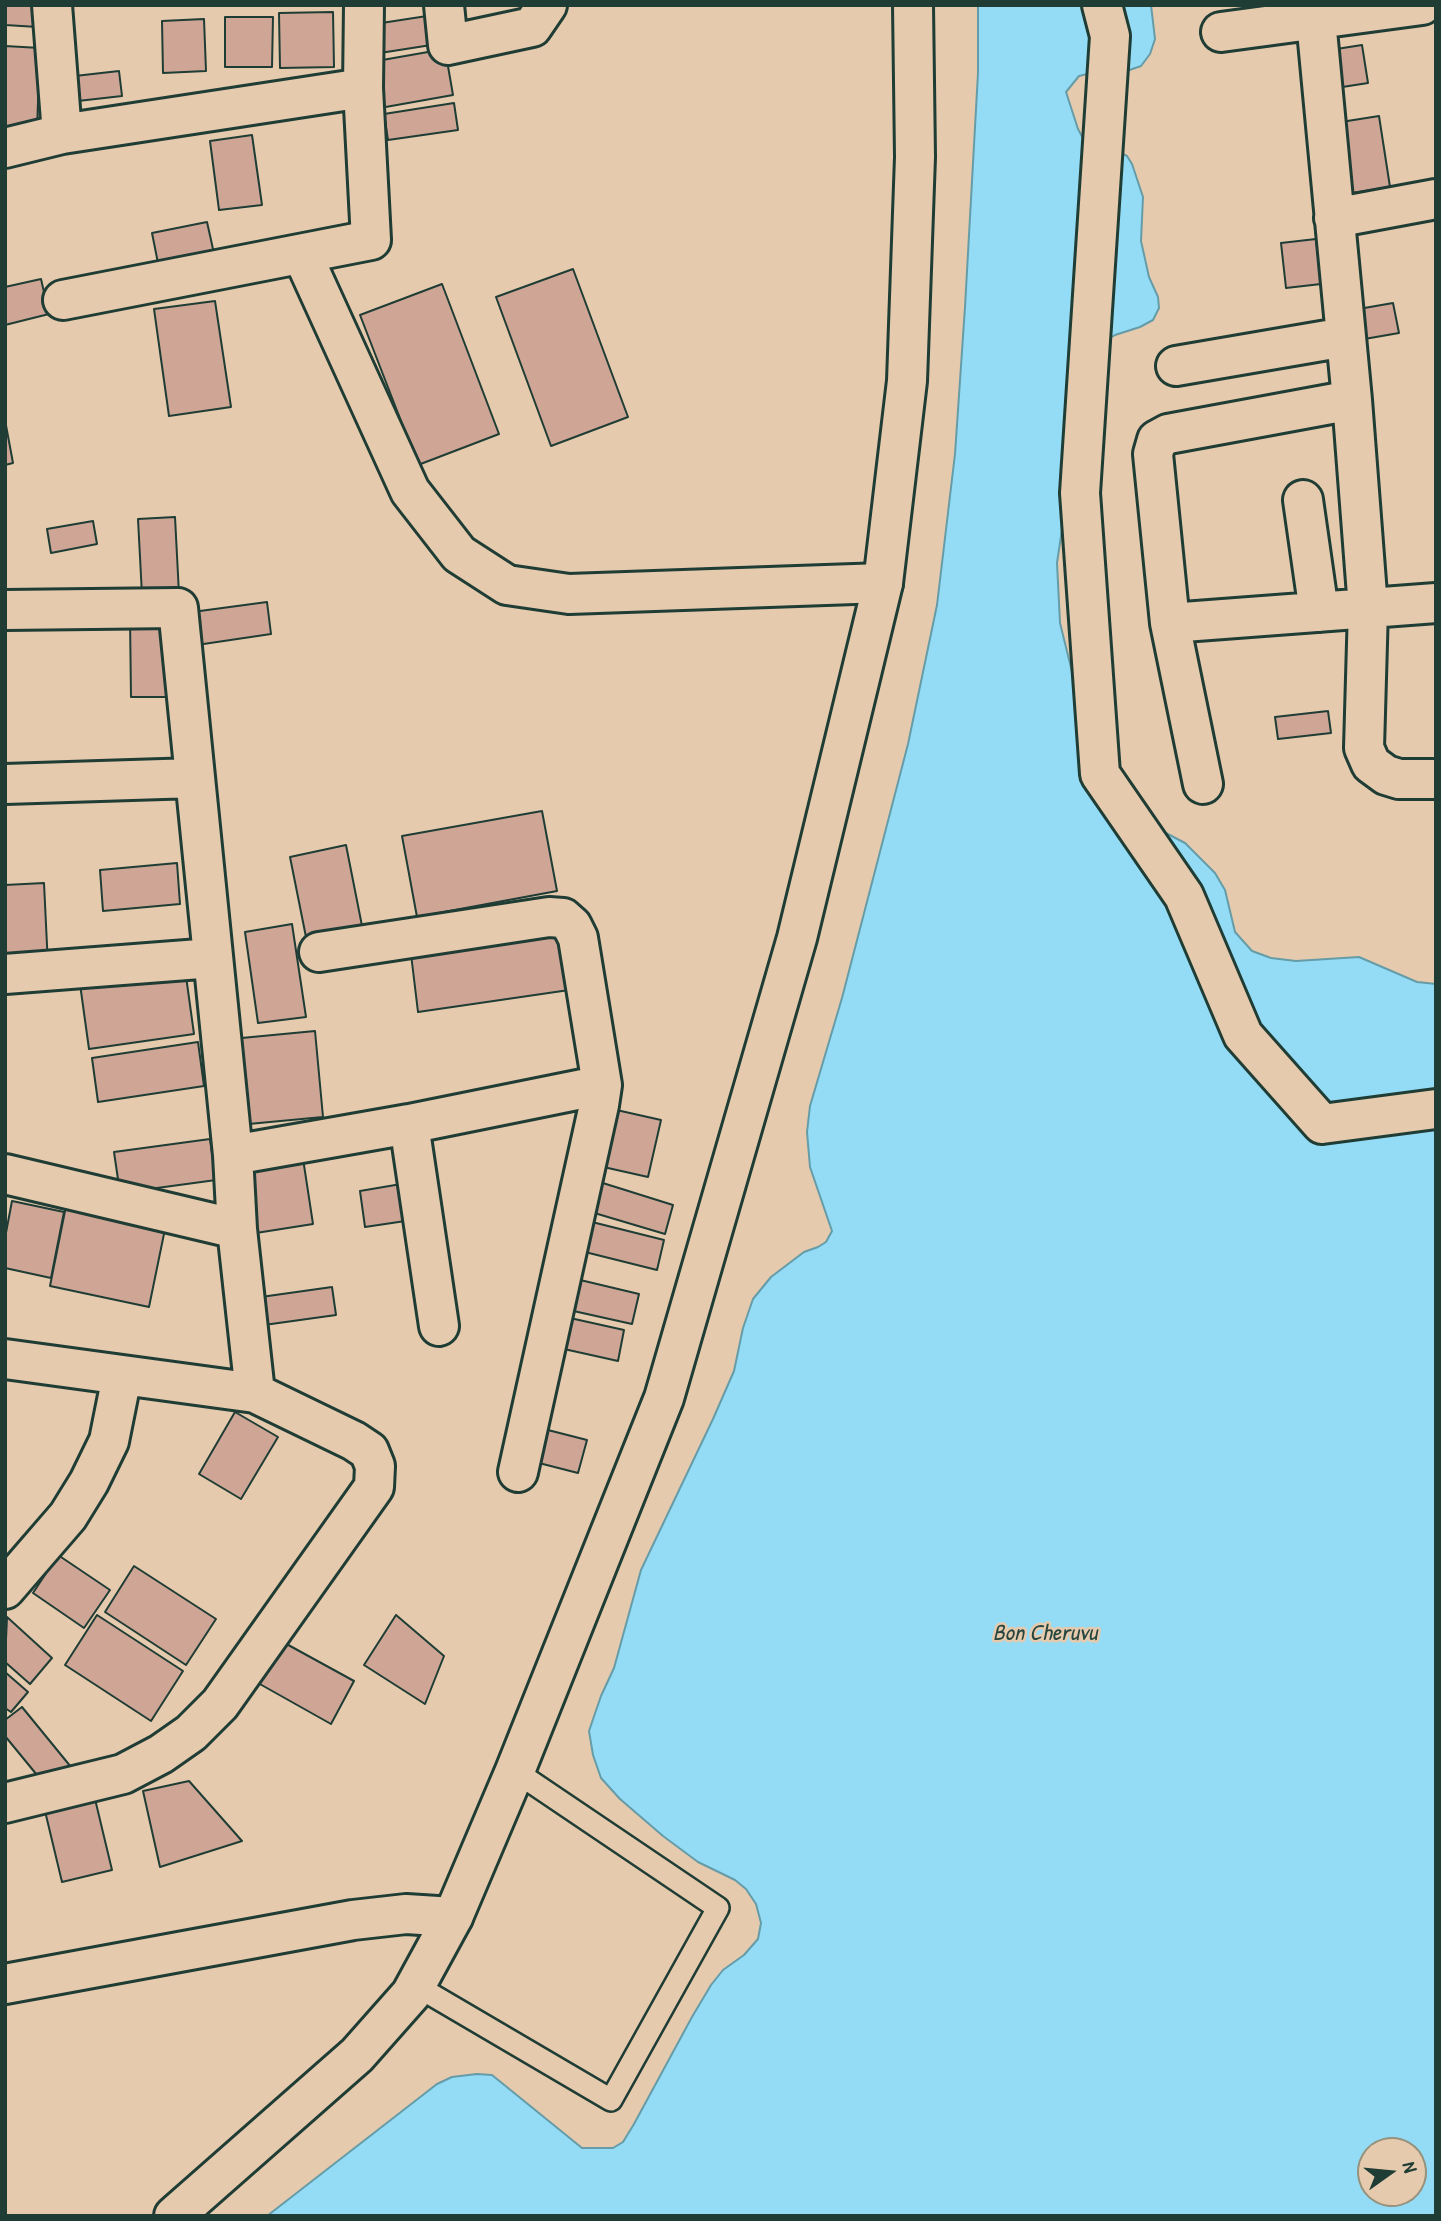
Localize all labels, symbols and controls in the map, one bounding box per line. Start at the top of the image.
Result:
water label: Bon Cheruvu [993,1620,1097,1648]
north arrow [1357,2137,1427,2207]
text: N [1396,2159,1424,2175]

